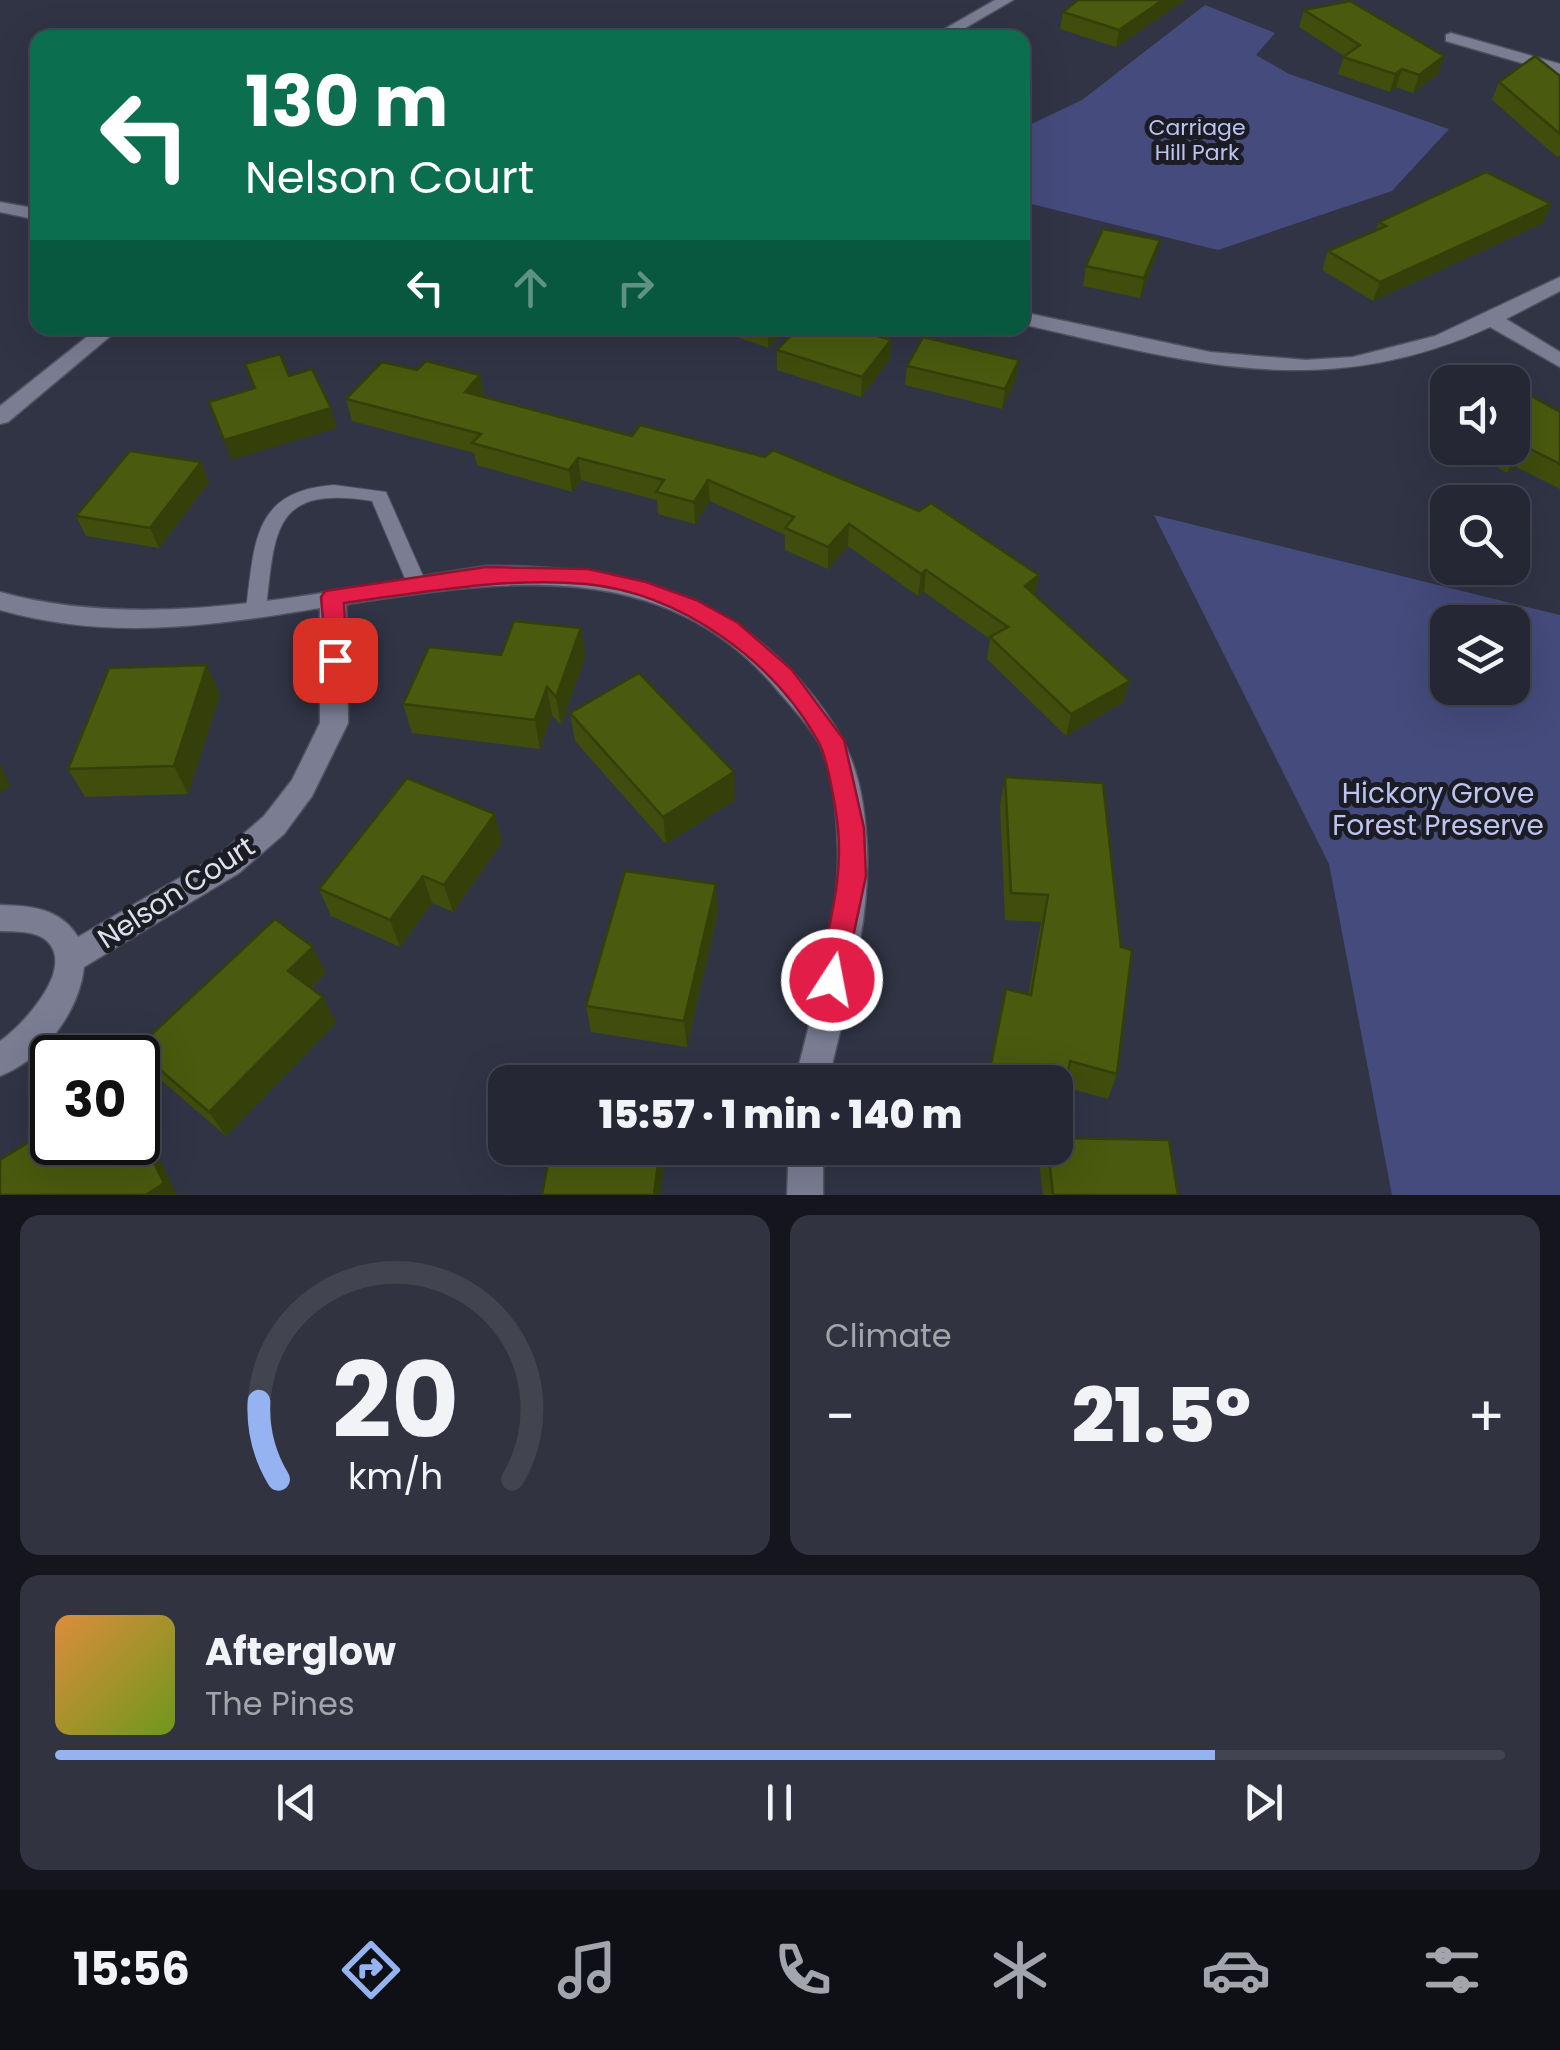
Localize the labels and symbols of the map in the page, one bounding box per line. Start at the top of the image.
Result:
park label: Carriage Hill Park [1148,112,1246,168]
pin [293,618,378,703]
park label: Hickory Grove Forest Preserve [1332,774,1544,845]
street label: Nelson Court [90,827,262,958]
position arrow [780,928,884,1032]
speed limit sign: 30 [30,1035,160,1165]

